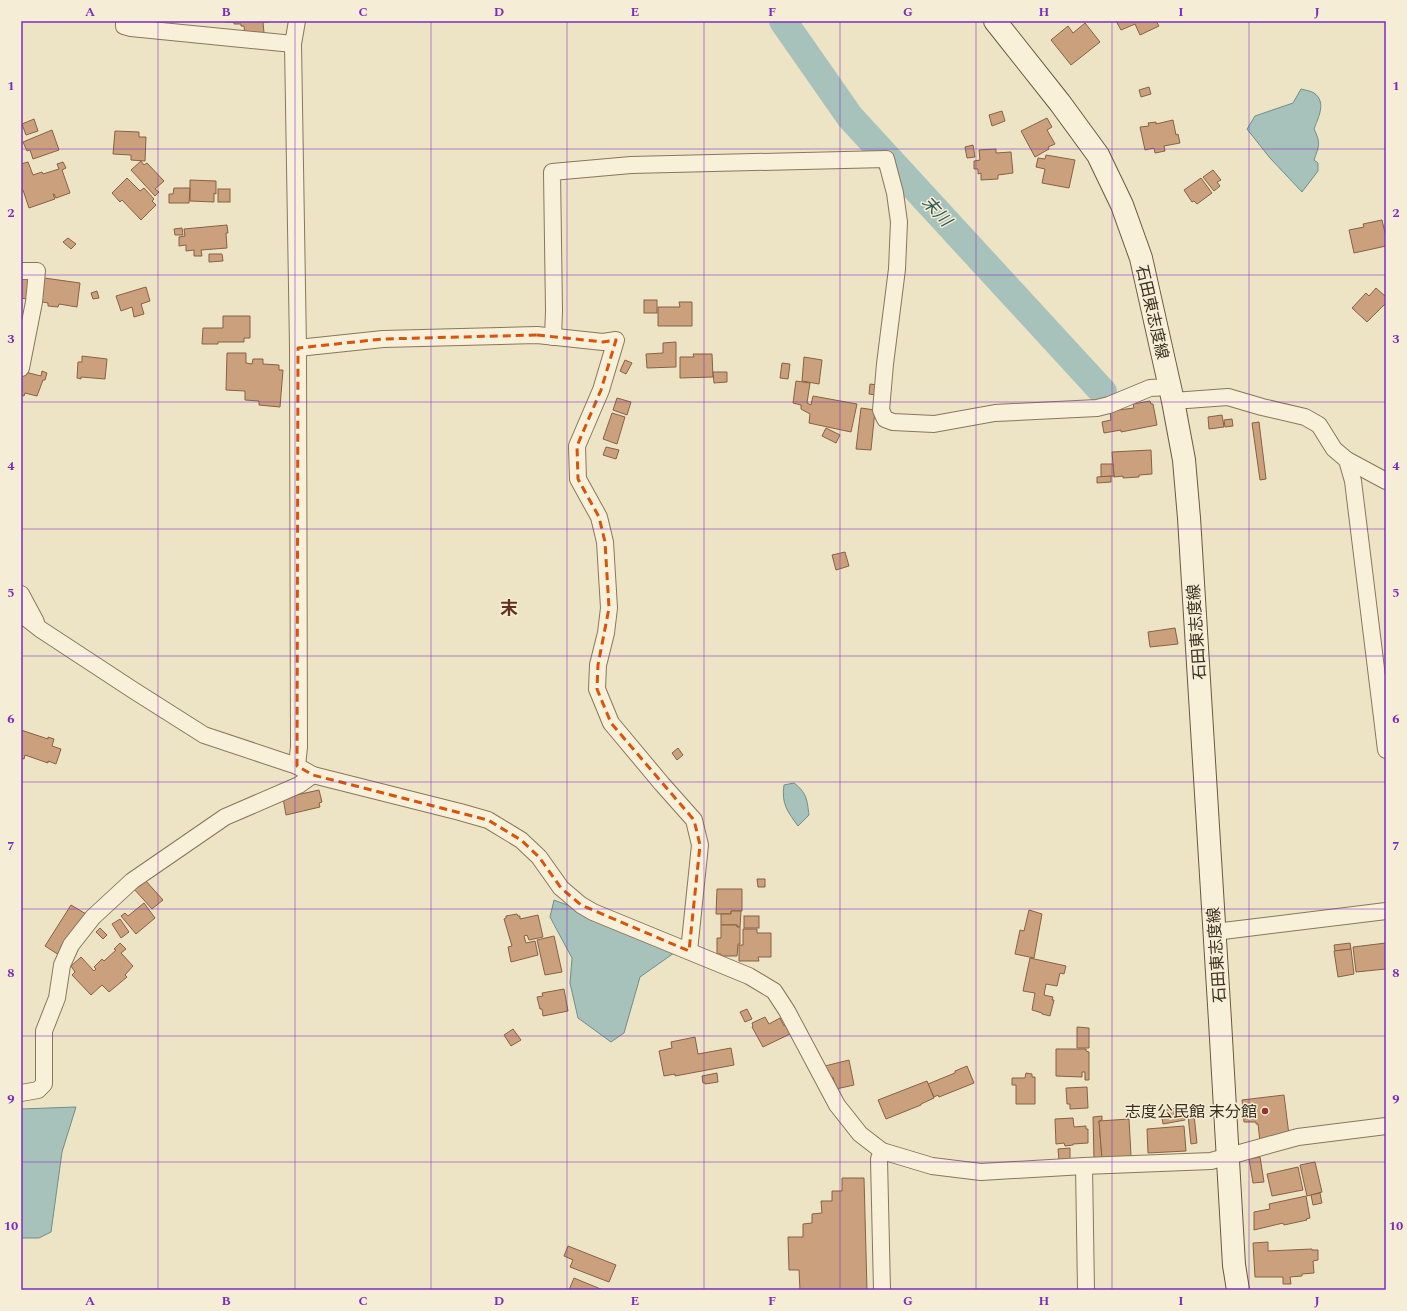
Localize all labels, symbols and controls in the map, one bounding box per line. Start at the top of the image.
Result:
text: A [85,2,95,22]
text: B [221,2,231,22]
text: C [358,2,368,22]
text: D [494,2,504,22]
text: E [631,2,640,22]
text: F [768,2,776,22]
text: G [903,2,913,22]
text: H [1039,2,1050,22]
text: I [1178,2,1184,22]
text: J [1314,2,1320,22]
text: 1 [7,76,15,96]
text: 1 [1392,76,1400,96]
water label: 末川 [915,190,959,234]
text: 2 [7,203,15,223]
text: 2 [1392,203,1400,223]
street label: 石田東志度線 [1130,263,1175,362]
text: 3 [7,329,15,349]
text: 3 [1392,329,1400,349]
text: 4 [7,456,15,476]
text: 4 [1392,456,1400,476]
text: 5 [7,583,15,603]
street label: 石田東志度線 [1182,583,1212,681]
text: 5 [1392,583,1400,603]
district label: 末 [500,595,518,622]
text: 6 [7,709,15,729]
text: 6 [1392,709,1400,729]
text: 7 [7,836,15,856]
text: 7 [1392,836,1400,856]
street label: 石田東志度線 [1202,906,1232,1004]
text: 8 [7,963,15,983]
text: 8 [1392,963,1400,983]
text: 9 [7,1089,15,1109]
text: 9 [1392,1089,1400,1109]
place label: 志度公民館 末分館 [1125,1100,1257,1124]
marker: 志度公民館 末分館 [1260,1106,1270,1116]
text: 10 [4,1216,18,1236]
text: 10 [1389,1216,1403,1236]
text: A [85,1291,95,1311]
text: B [221,1291,231,1311]
text: C [358,1291,368,1311]
text: D [494,1291,504,1311]
text: E [631,1291,640,1311]
text: F [768,1291,776,1311]
text: G [903,1291,913,1311]
text: H [1039,1291,1050,1311]
text: I [1178,1291,1184,1311]
text: J [1314,1291,1320,1311]

